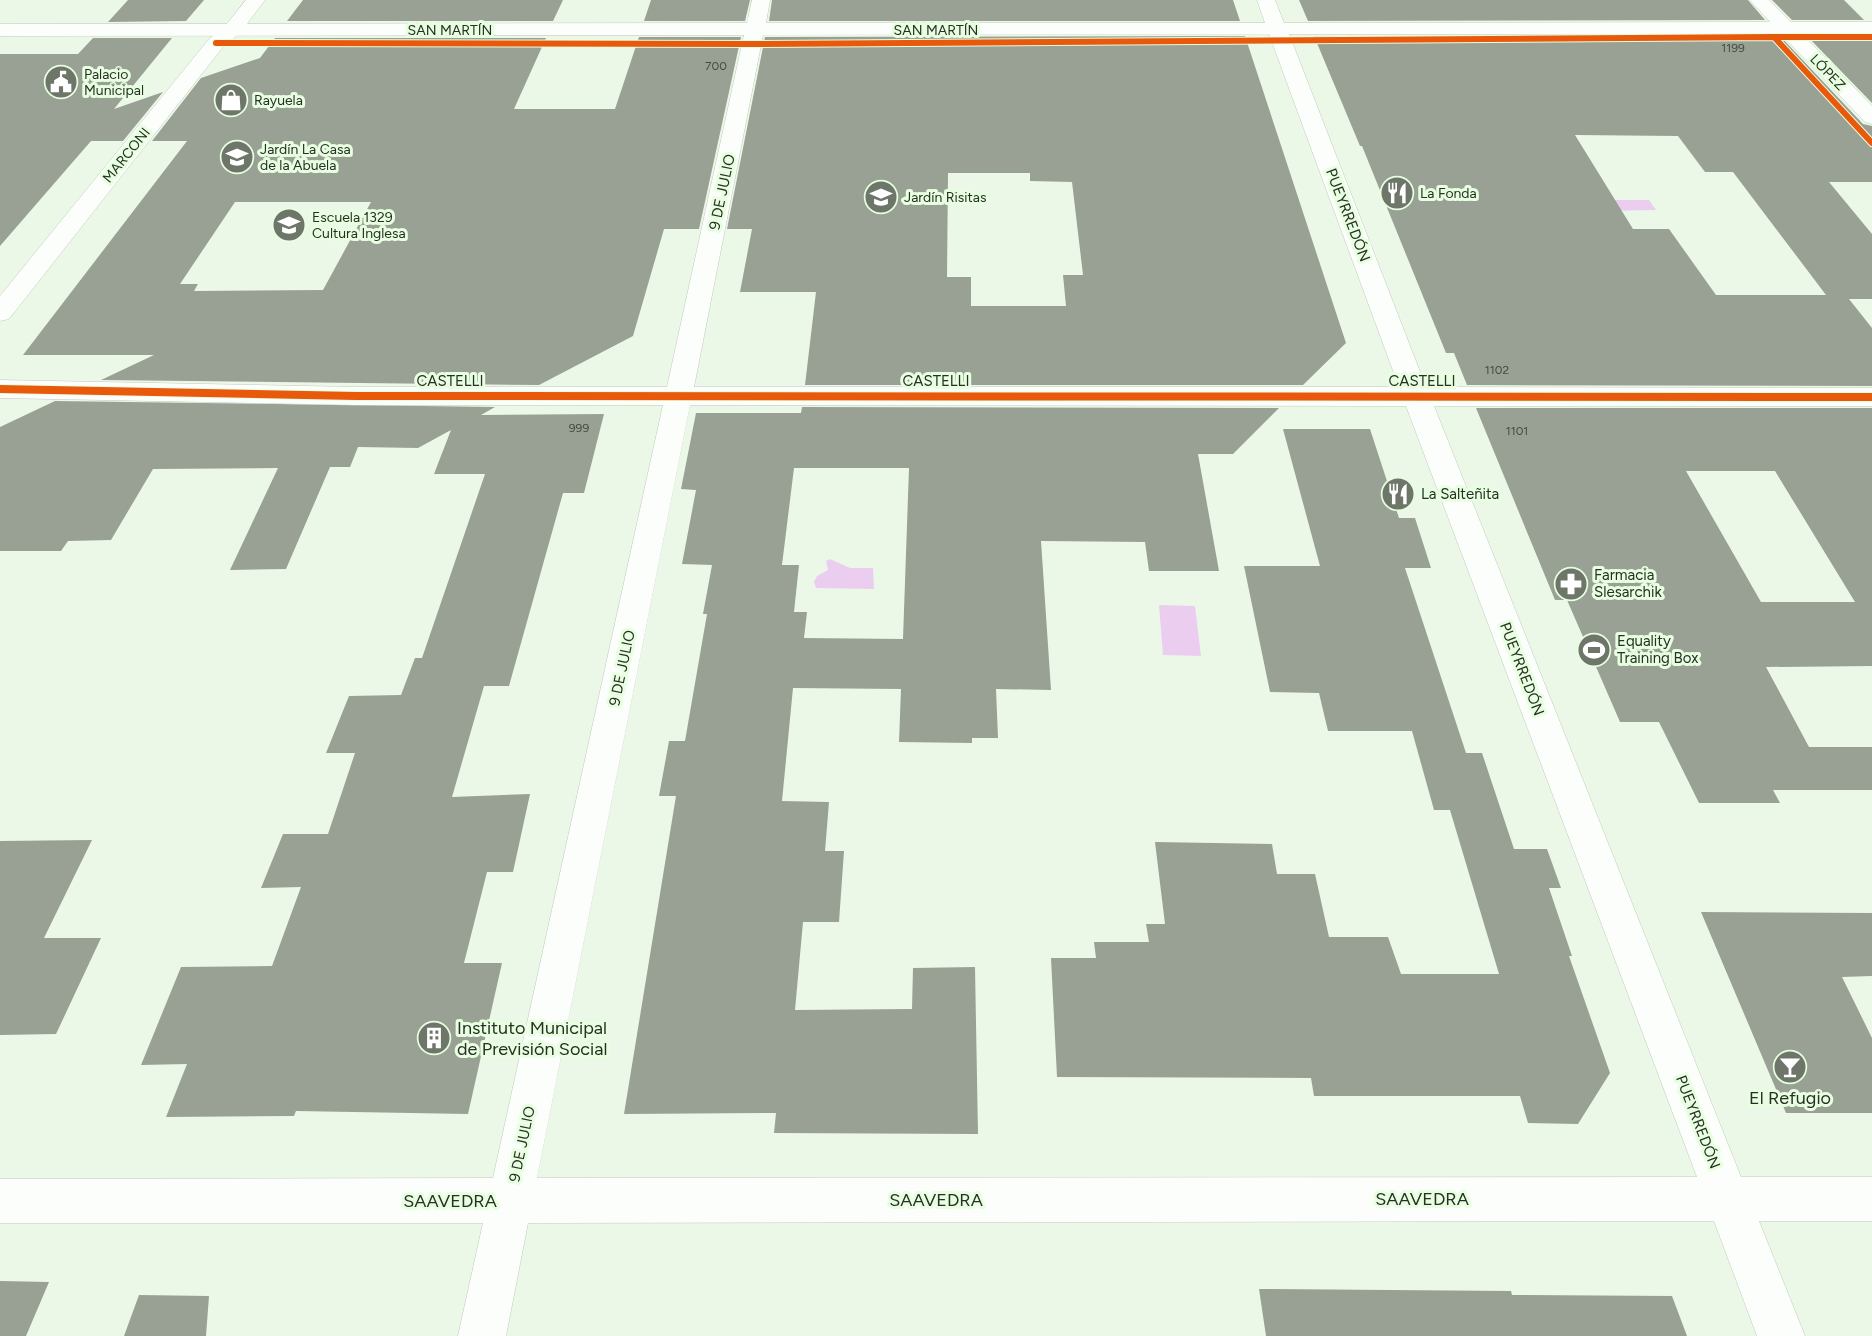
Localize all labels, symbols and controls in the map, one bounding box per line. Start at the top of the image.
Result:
street label: SAN MARTÍN [408,22,492,39]
street label: SAN MARTÍN [894,22,978,39]
house number: 1199 [1721,41,1745,55]
street label: LÓPEZ [1806,51,1849,94]
house number: 700 [705,59,727,73]
public building icon: Palacio Municipal [43,64,79,100]
place label: Palacio Municipal [84,66,144,99]
shop icon: Rayuela [213,82,249,118]
place label: Rayuela [254,92,303,109]
street label: MARCONI [99,124,154,186]
school or university icon: Jardín La Casa de la Abuela [219,139,255,175]
place label: Jardín La Casa de la Abuela [260,141,351,174]
street label: 9 DE JULIO [705,153,739,231]
street label: PUEYRREDÓN [1322,166,1374,264]
restaurant icon: La Fonda [1379,175,1415,211]
school or university icon: Jardín Risitas [863,179,899,215]
place label: La Fonda [1420,185,1477,202]
place label: Jardín Risitas [904,189,987,206]
school or university icon: Escuela 1329 Cultura Inglesa [271,207,307,243]
place label: Escuela 1329 Cultura Inglesa [312,209,406,242]
house number: 1102 [1485,363,1509,377]
street label: CASTELLI [416,372,484,390]
street label: CASTELLI [902,372,970,390]
street label: CASTELLI [1388,372,1456,390]
house number: 999 [569,421,589,435]
house number: 1101 [1506,424,1528,438]
restaurant icon: La Salteñita [1380,476,1416,512]
place label: La Salteñita [1421,485,1499,503]
pharmacy icon: Farmacia Slesarchik [1553,566,1589,602]
place label: Farmacia Slesarchik [1594,566,1662,601]
street label: PUEYRREDÓN [1496,620,1548,718]
street label: 9 DE JULIO [605,629,639,707]
sports icon: Equality Training Box [1576,632,1612,668]
place label: Equality Training Box [1617,632,1698,667]
place label: Instituto Municipal de Previsión Social [457,1017,607,1060]
building icon: Instituto Municipal de Previsión Social [416,1020,452,1056]
bar icon: El Refugio [1772,1049,1808,1085]
street label: PUEYRREDÓN [1672,1073,1724,1171]
place label: El Refugio [1749,1087,1831,1109]
street label: 9 DE JULIO [505,1105,539,1183]
street label: SAAVEDRA [1375,1188,1469,1210]
street label: SAAVEDRA [889,1189,983,1211]
street label: SAAVEDRA [403,1190,497,1212]

